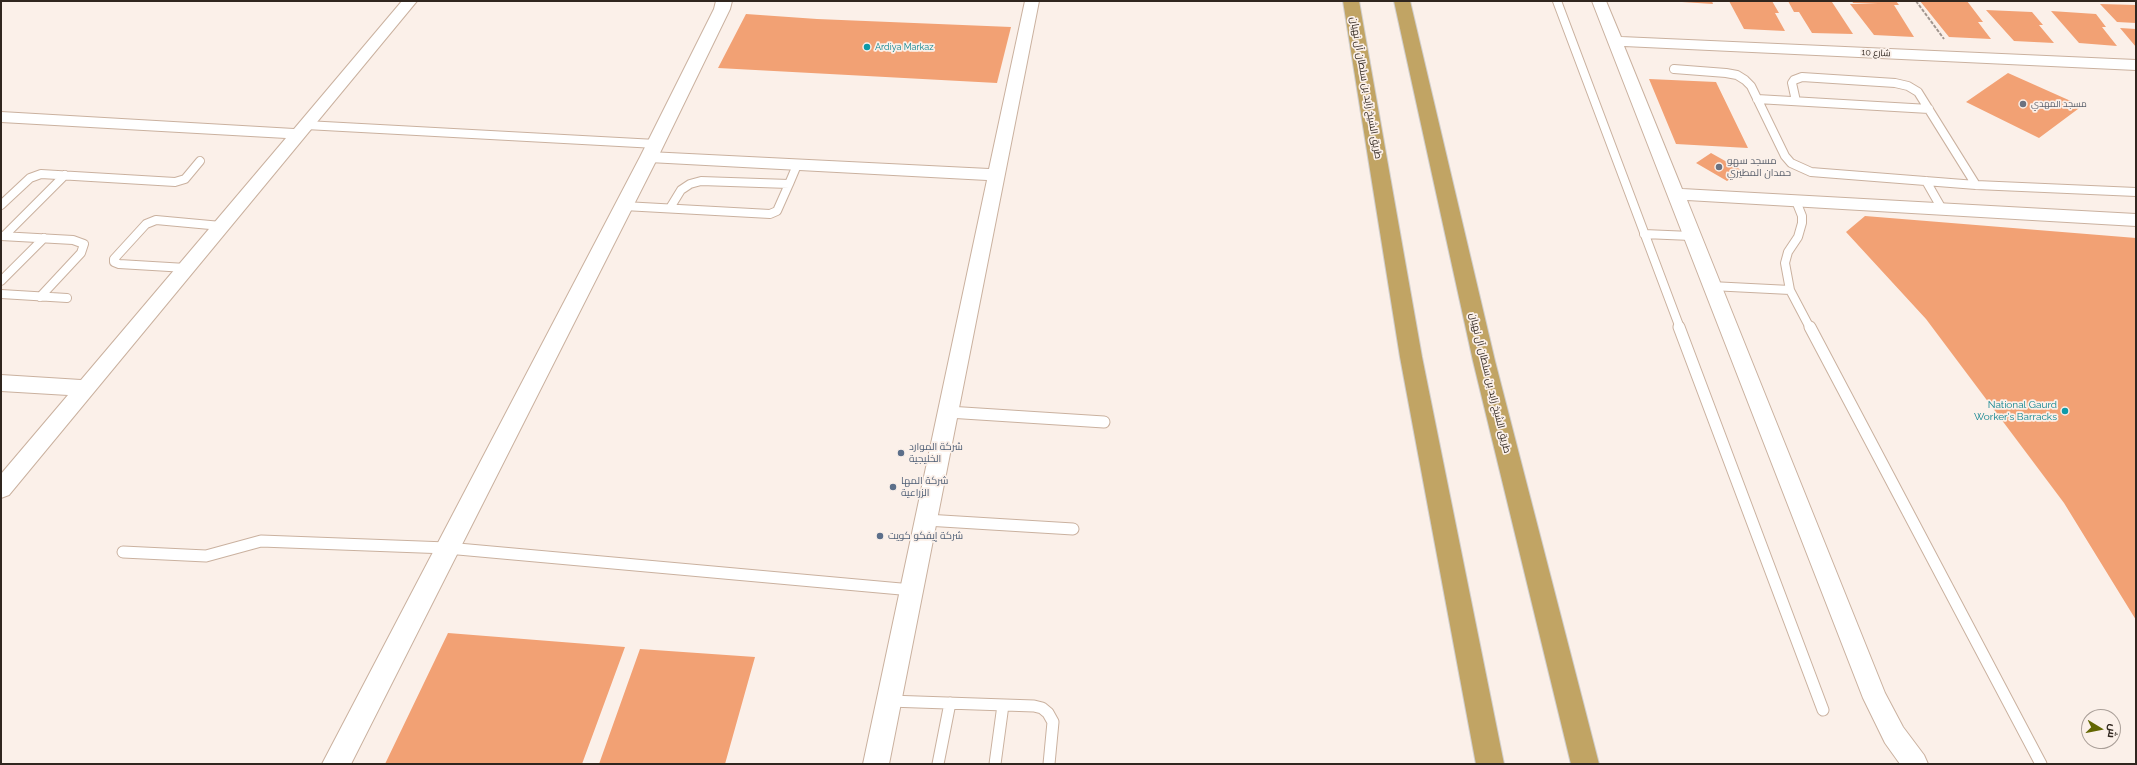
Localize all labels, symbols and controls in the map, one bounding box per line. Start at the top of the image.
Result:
street label: طريق الشيخ زايد بن سلطان آل نهيان [1348,16,1384,160]
marker: Ardiya Markaz [862,42,872,52]
place label: Ardiya Markaz [875,42,934,52]
street label: شارع 10 [1861,47,1891,59]
marker: مسجد المهدي [2018,99,2028,109]
place label: مسجد المهدي [2031,99,2087,109]
place label: مسجد سهو حمدان المطيري [1727,155,1791,178]
marker: مسجد سهو حمدان المطيري [1714,162,1724,172]
street label: طريق الشيخ زايد بن سلطان آل نهيان [1467,312,1513,454]
place label: National Gaurd Worker's Barracks [1974,399,2057,422]
marker: National Gaurd Worker's Barracks [2060,406,2070,416]
place label: شركة الموارد الخليجية [909,441,963,464]
marker: شركة الموارد الخليجية [896,448,906,458]
place label: شركة المها الزراعية [901,475,948,498]
marker: شركة المها الزراعية [888,482,898,492]
place label: شركة إيفكو كويت [888,530,963,542]
marker: شركة إيفكو كويت [875,531,885,541]
north arrow [2081,709,2121,749]
text: ش [2105,723,2120,739]

